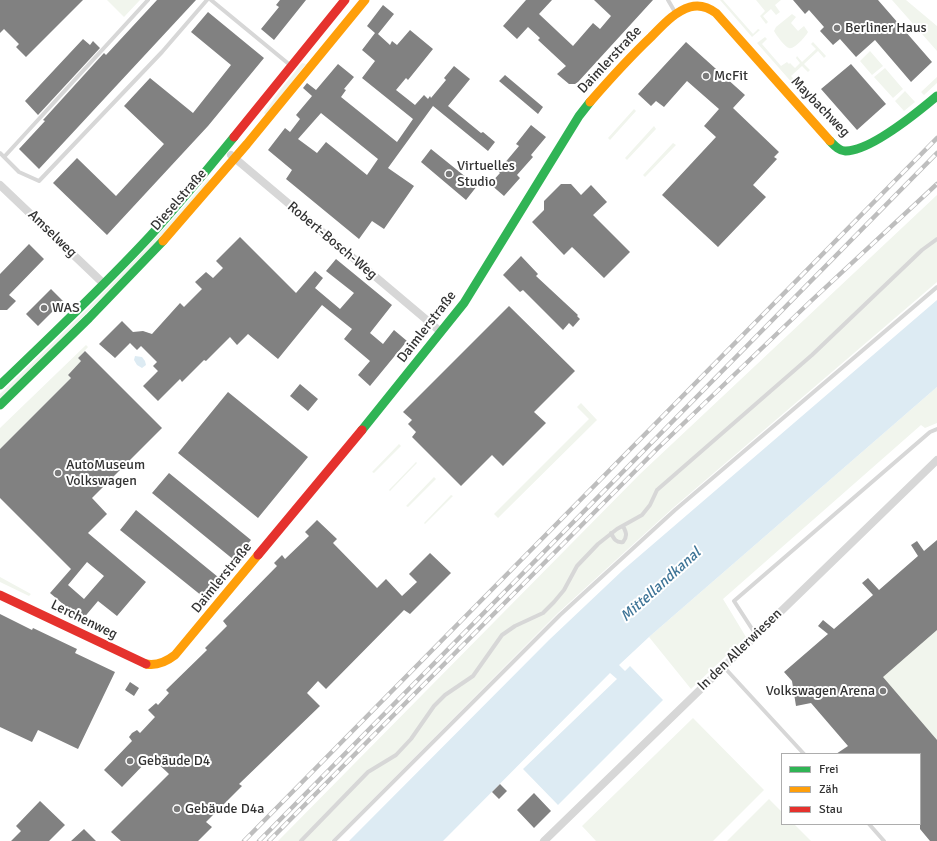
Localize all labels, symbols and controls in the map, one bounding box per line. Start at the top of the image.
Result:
place label: Berliner Haus [845,20,927,36]
street label: Daimlerstraße [574,23,646,97]
marker: Berliner Haus [832,23,842,33]
place label: McFit [714,68,748,84]
marker: McFit [701,71,711,81]
street label: Maybachweg [787,73,853,141]
place label: Virtuelles Studio [457,158,515,190]
street label: Dieselstraße [148,166,210,234]
marker: Virtuelles Studio [444,169,454,179]
street label: Robert-Bosch-Weg [284,199,380,283]
street label: Amselweg [24,207,80,261]
street label: Daimlerstraße [394,288,460,366]
place label: WAS [52,300,80,316]
marker: WAS [39,303,49,313]
place label: AutoMuseum Volkswagen [66,457,145,490]
marker: AutoMuseum Volkswagen [53,468,63,478]
street label: Daimlerstraße [188,539,256,617]
water label: Mittellandkanal [617,544,705,626]
street label: Lerchenweg [48,597,120,643]
street label: In den Allerwiesen [694,606,786,694]
place label: Volkswagen Arena [766,683,875,699]
marker: Volkswagen Arena [878,686,888,696]
place label: Gebäude D4 [138,753,210,769]
legend [781,753,921,825]
marker: Gebäude D4 [125,756,135,766]
text: Frei [819,762,838,777]
text: Zäh [819,782,838,797]
place label: Gebäude D4a [185,801,264,817]
text: Stau [819,802,843,817]
marker: Gebäude D4a [172,804,182,814]

